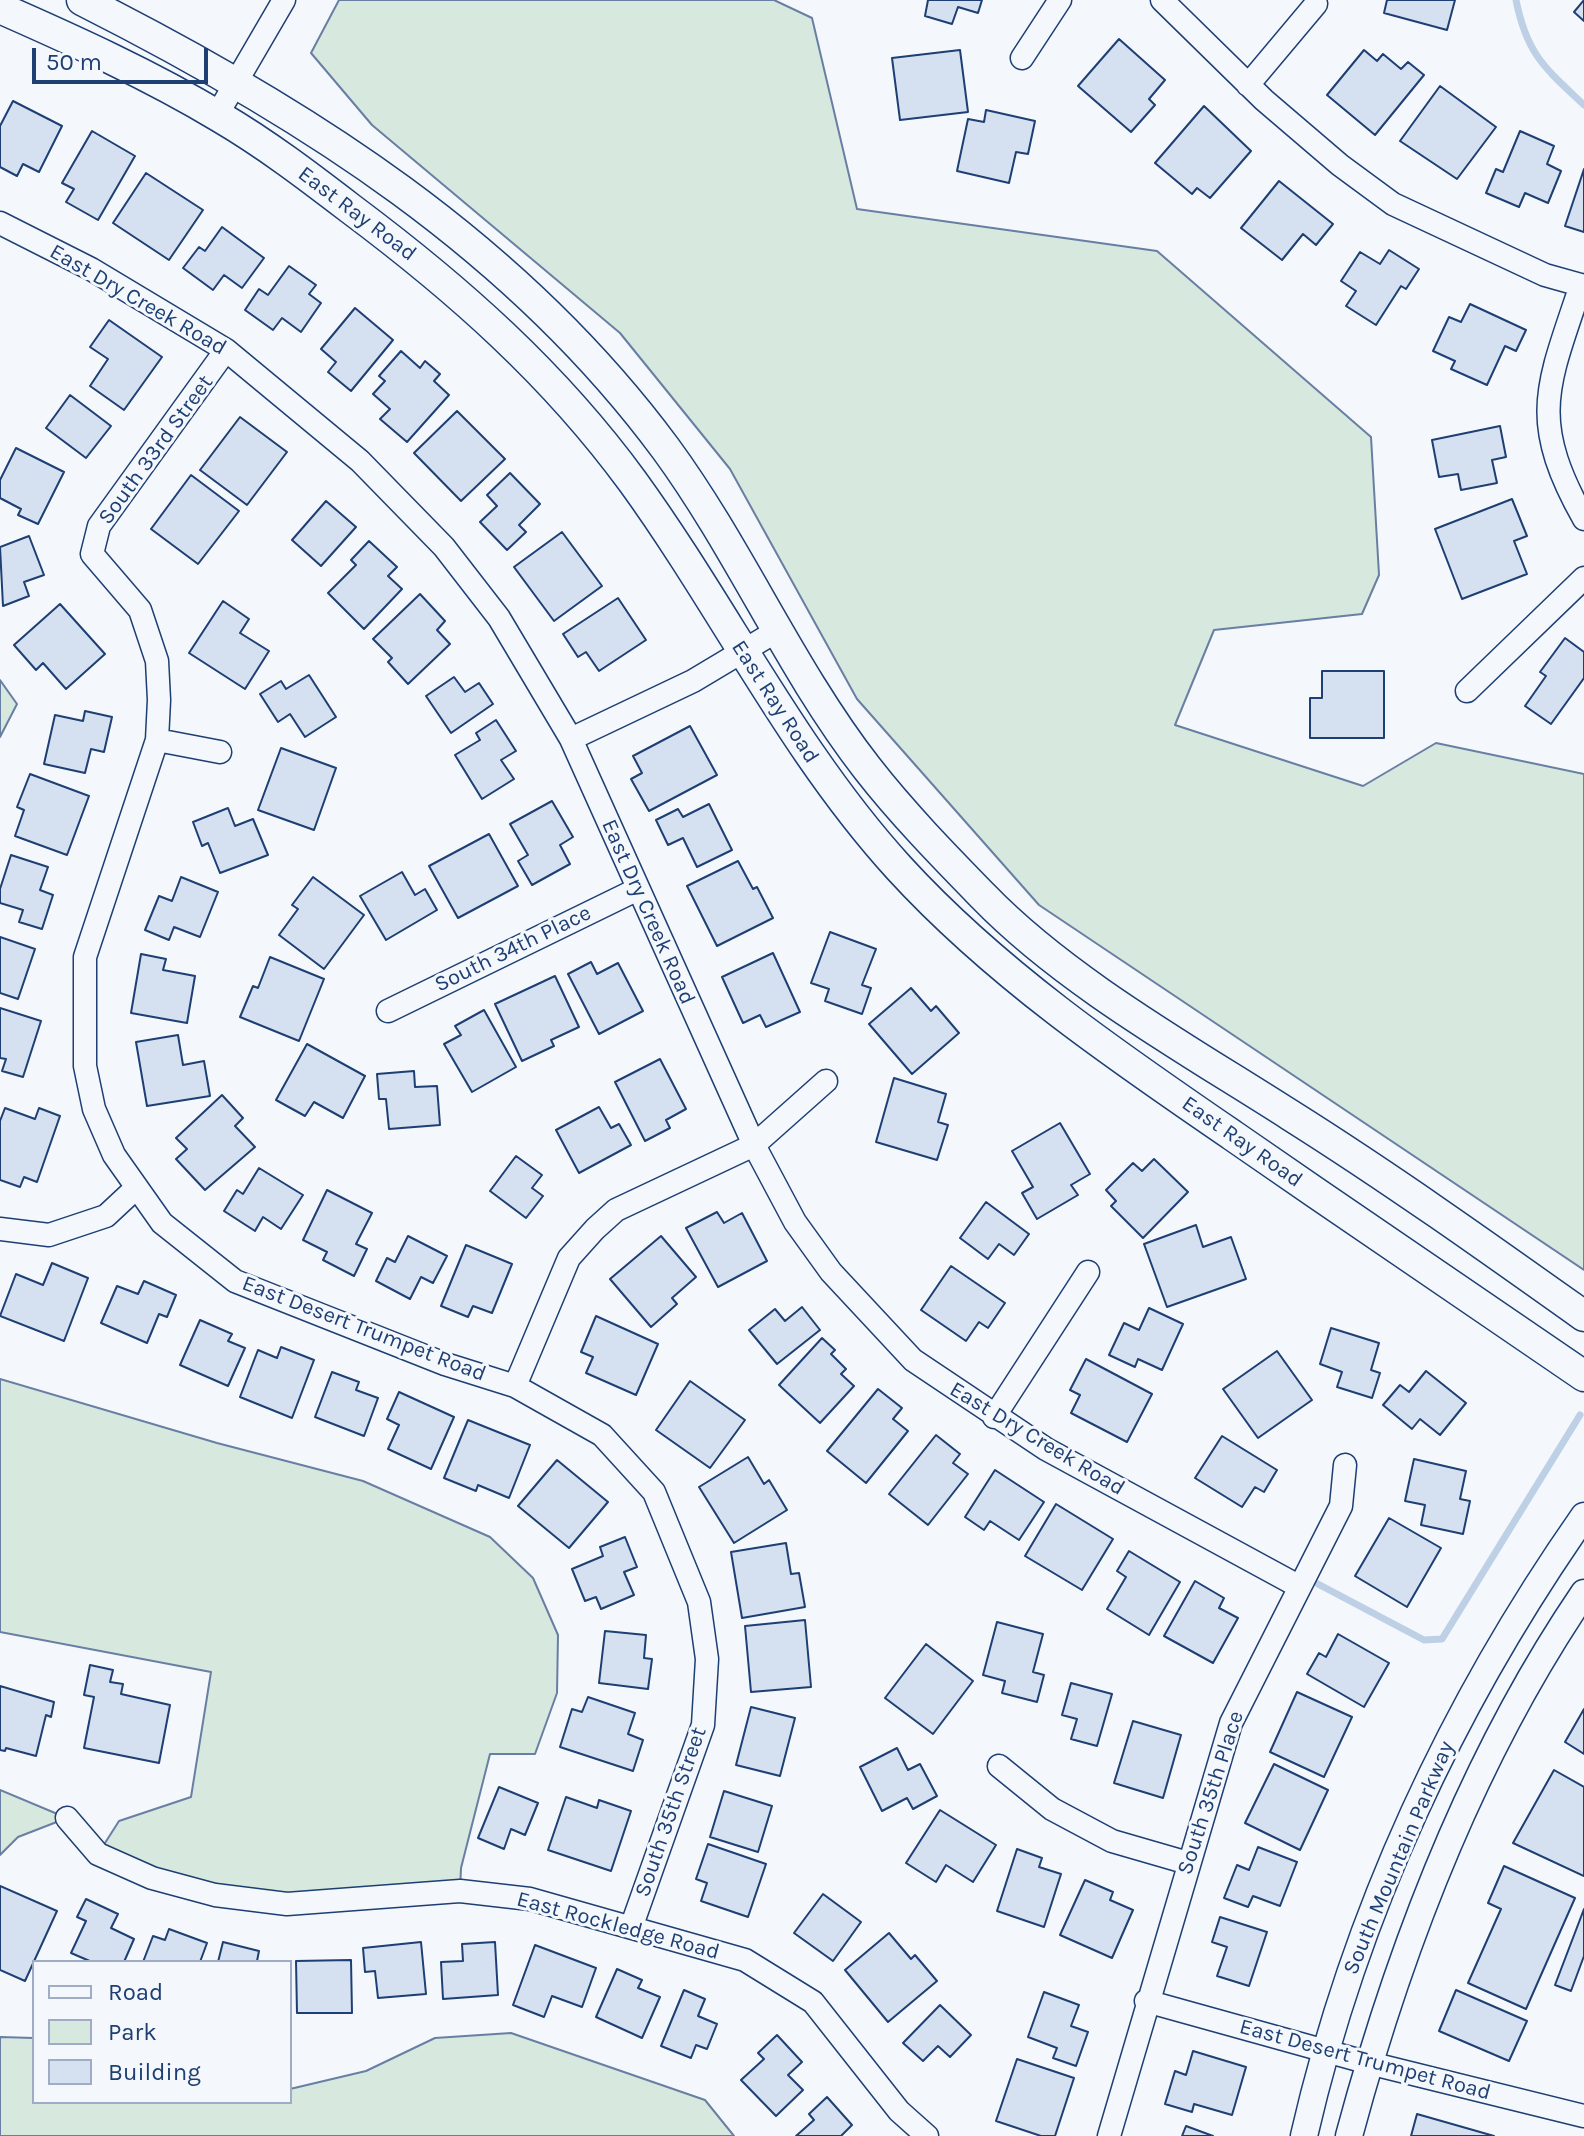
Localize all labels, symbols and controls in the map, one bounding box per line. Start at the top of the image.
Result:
scale bar [36,32,212,82]
text: 50 m [46,48,102,76]
street label: East Ray Road [293,161,421,267]
street label: East Dry Creek Road [45,239,231,361]
street label: South 33rd Street [93,370,219,530]
street label: East Ray Road [725,636,825,768]
street label: East Dry Creek Road [595,815,701,1009]
street label: South 34th Place [431,900,595,998]
street label: East Ray Road [1177,1091,1307,1193]
street label: East Desert Trumpet Road [238,1270,490,1388]
street label: East Dry Creek Road [945,1376,1129,1502]
street label: South 35th Place [1172,1708,1250,1878]
street label: South 35th Street [630,1724,712,1900]
street label: South Mountain Parkway [1338,1737,1460,1979]
street label: East Rockledge Road [514,1886,722,1966]
legend [32,1960,292,2104]
text: Road [108,1978,163,2006]
street label: East Desert Trumpet Road [1236,2014,1494,2106]
text: Park [108,2018,157,2046]
text: Building [108,2058,201,2086]

